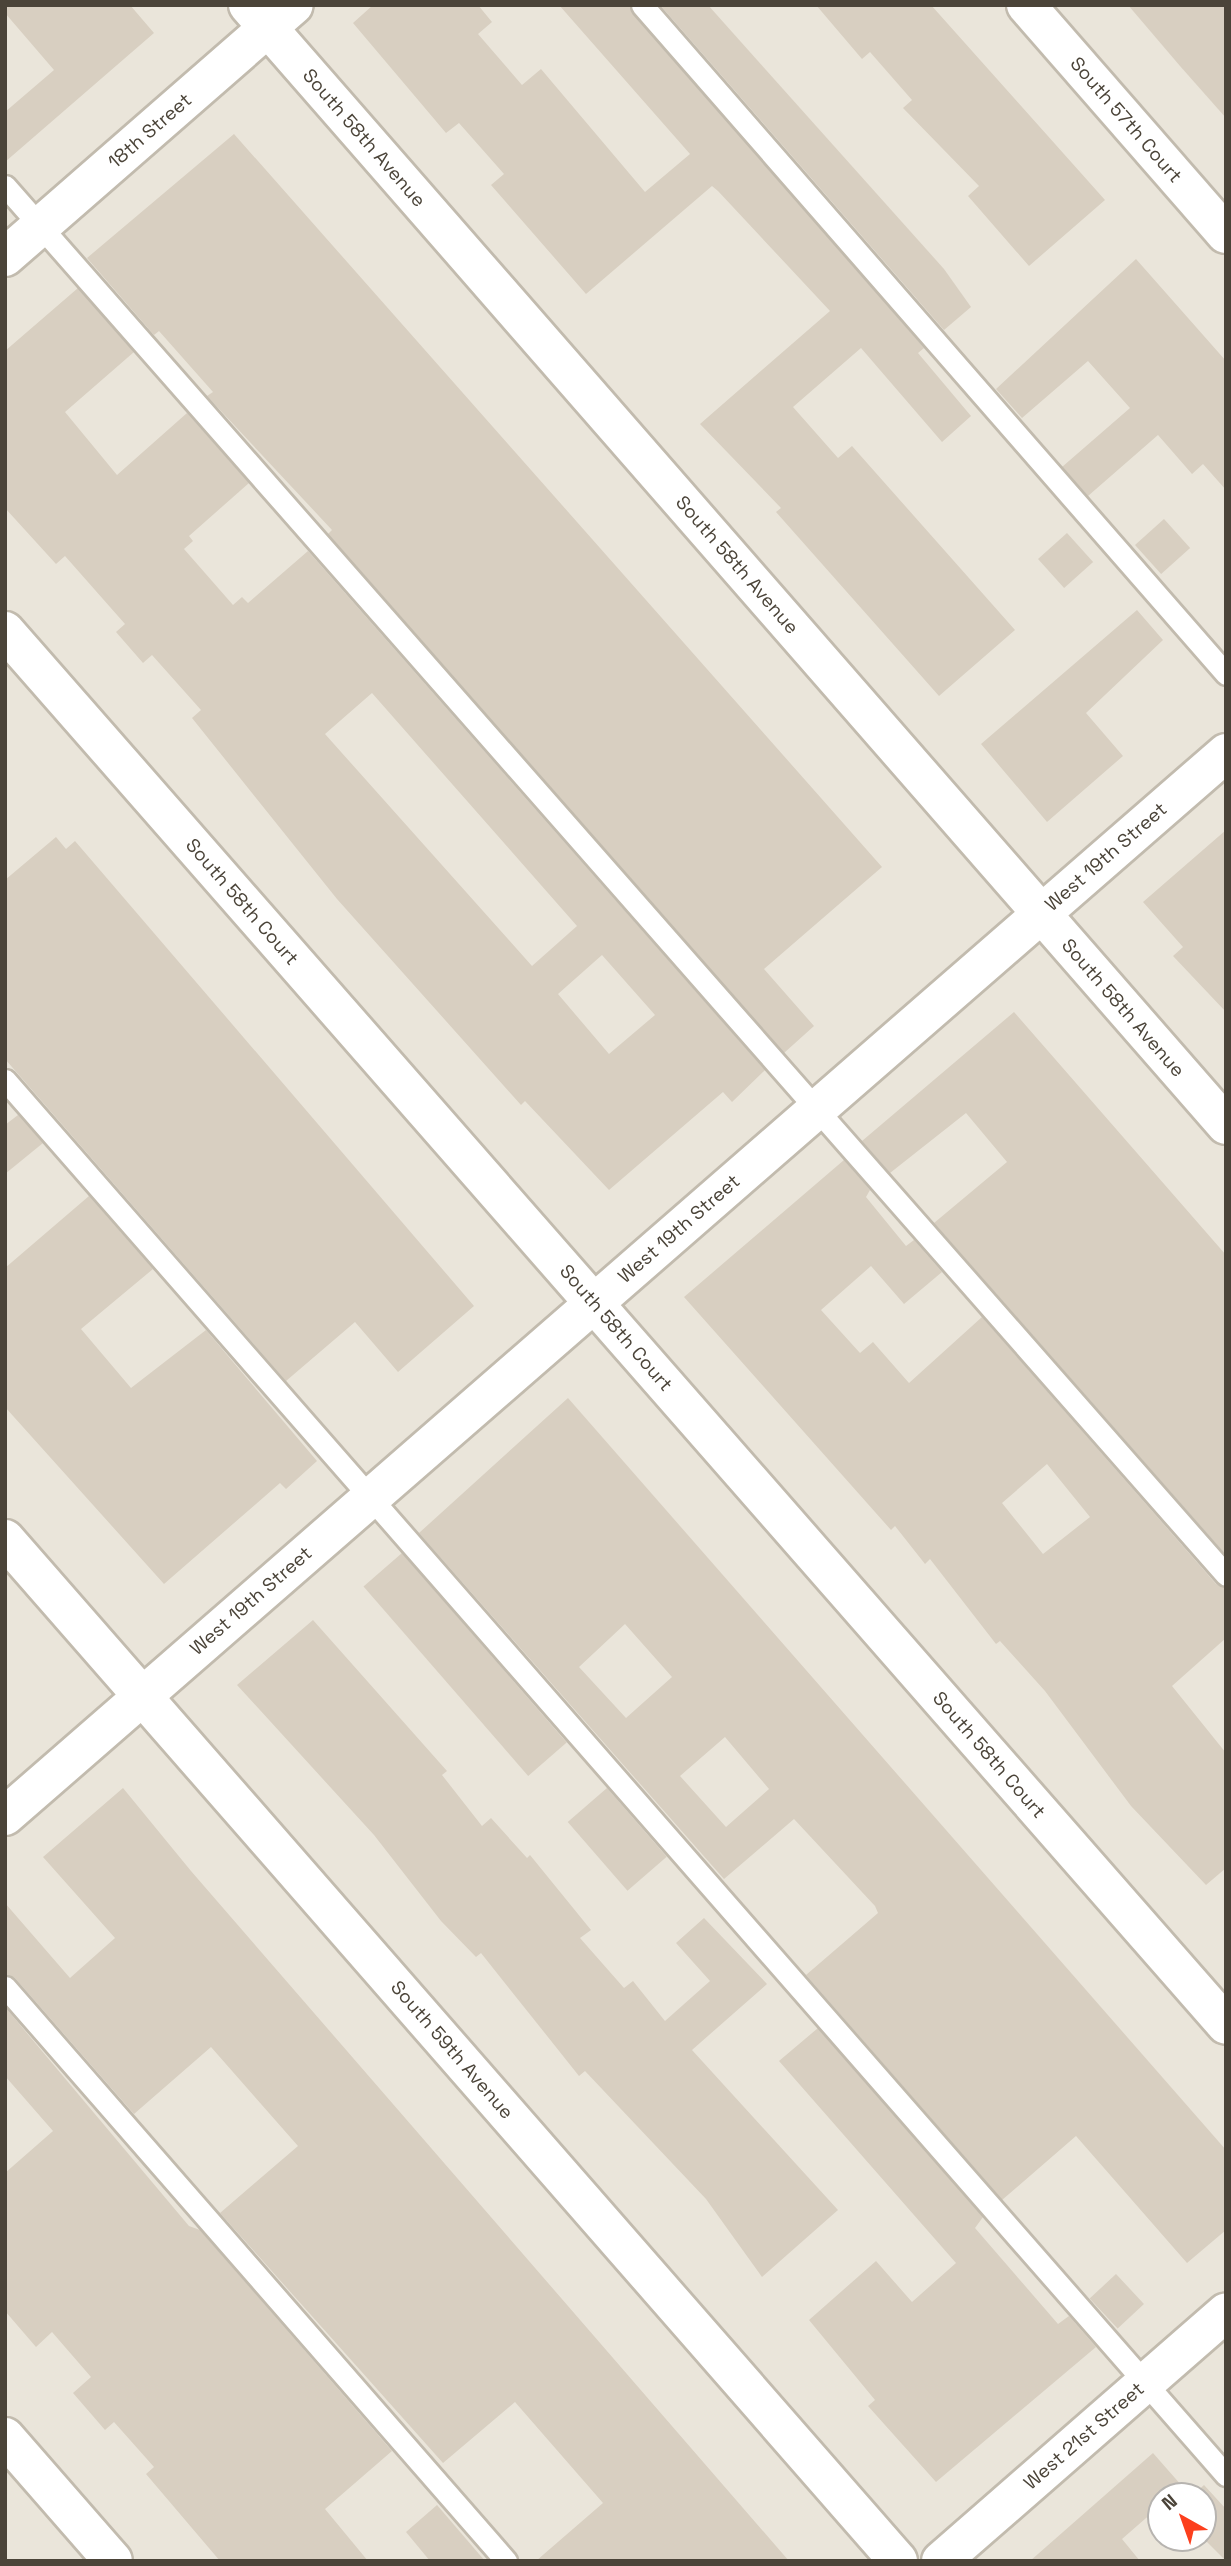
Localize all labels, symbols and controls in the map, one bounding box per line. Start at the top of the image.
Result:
street label: South 57th Court [1065,53,1187,187]
street label: South 58th Avenue [298,64,430,212]
street label: 18th Street [104,89,196,173]
street label: South 58th Avenue [671,491,803,639]
street label: West 19th Street [1040,798,1172,916]
street label: South 58th Court [181,834,303,970]
street label: South 58th Avenue [1057,934,1189,1082]
street label: West 19th Street [613,1170,745,1288]
street label: South 58th Court [555,1260,677,1396]
street label: West 19th Street [185,1542,317,1660]
street label: South 58th Court [928,1687,1050,1823]
street label: South 59th Avenue [386,1976,518,2124]
street label: West 21st Street [1019,2378,1149,2494]
north arrow [1147,2482,1217,2552]
text: N [1157,2488,1182,2516]

